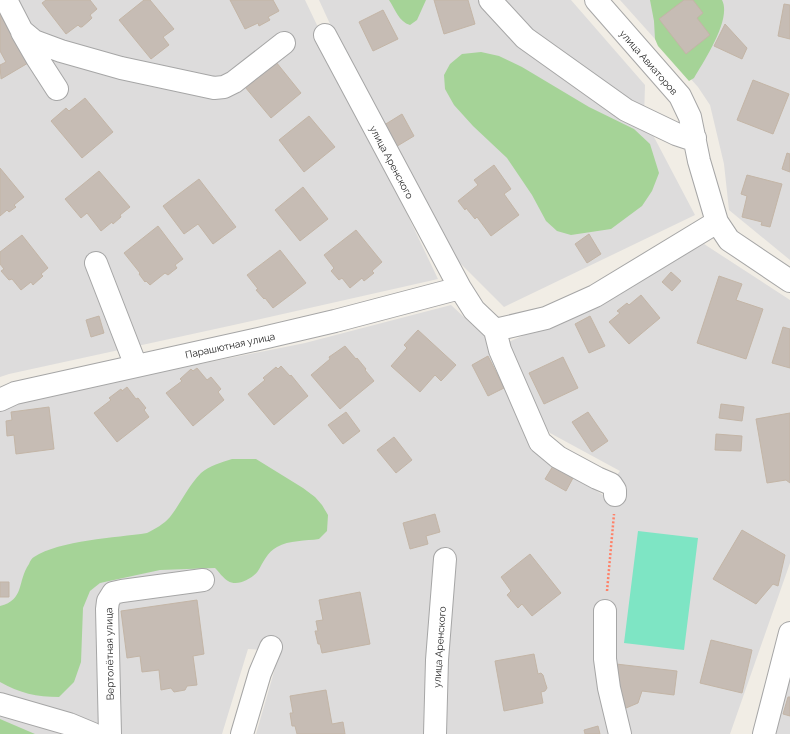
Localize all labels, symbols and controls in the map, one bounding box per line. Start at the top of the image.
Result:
street label: улица Авиаторов [618,28,680,97]
street label: улица Аренского [368,124,416,201]
street label: Парашютная улица [184,331,276,360]
street label: улица Аренского [431,606,448,688]
street label: Вертолётная улица [103,608,116,700]

